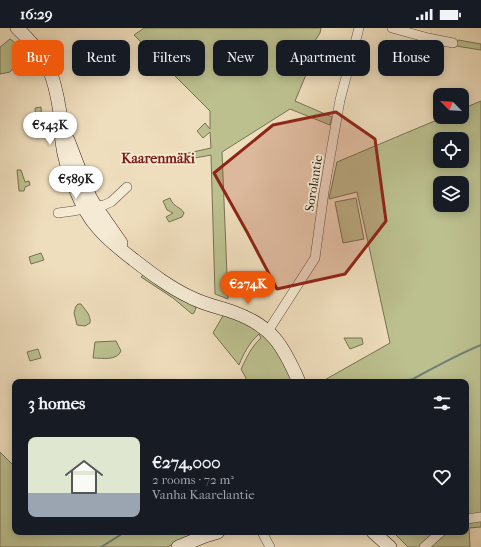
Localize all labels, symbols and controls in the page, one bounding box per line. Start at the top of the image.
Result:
text: 16:29 [20,5,53,23]
chip: Buy [12,40,64,76]
chip: Rent [72,40,130,76]
chip: Filters [138,40,205,76]
chip: New [213,40,268,76]
chip: Apartment [276,40,370,76]
chip: House [378,40,444,76]
north arrow [433,88,469,124]
map controls [433,88,469,212]
pin: €543K [22,112,78,146]
text: €543K [32,117,68,132]
button: locate [433,132,469,168]
district label: Kaarenmäki [121,150,196,167]
street label: Sorolantie [302,153,325,212]
pin: €589K [48,166,104,200]
text: €589K [58,171,94,186]
button: layers [433,176,469,212]
pin: €274K [220,271,276,305]
text: €274K [229,276,267,291]
icon: filters [431,392,453,414]
text: 3 homes [28,393,85,413]
text: €274,000 [152,452,221,472]
icon: home [60,453,108,501]
icon: heart [431,466,453,488]
text: 2 rooms · 72 m² [152,472,234,487]
text: Vanha Kaarelantie [152,487,255,502]

